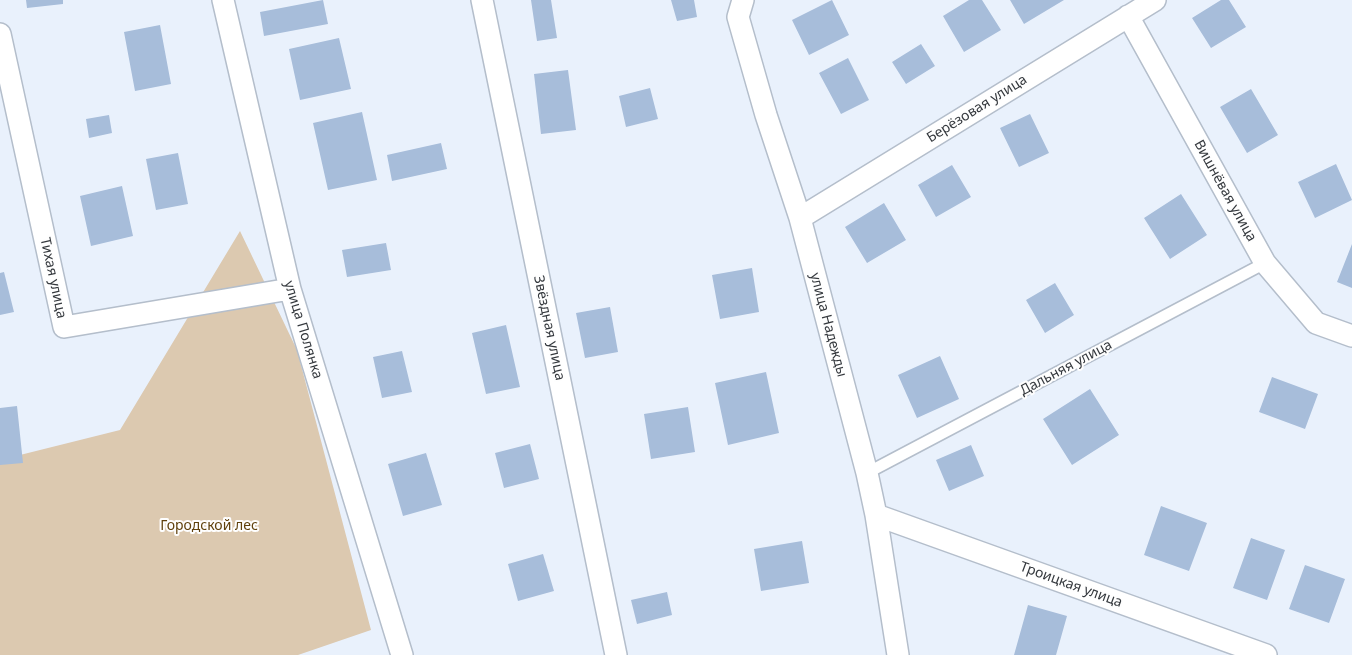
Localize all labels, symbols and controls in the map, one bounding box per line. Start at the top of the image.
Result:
street label: Берёзовая улица [924,71,1030,147]
street label: Вишнёвая улица [1190,137,1260,245]
street label: Тихая улица [36,236,70,320]
street label: улица Надежды [806,271,850,379]
street label: Звёздная улица [530,274,568,382]
street label: улица Полянка [280,279,326,381]
street label: Дальняя улица [1017,337,1115,399]
park label: Городской лес [160,518,258,534]
street label: Троицкая улица [1017,559,1125,611]

